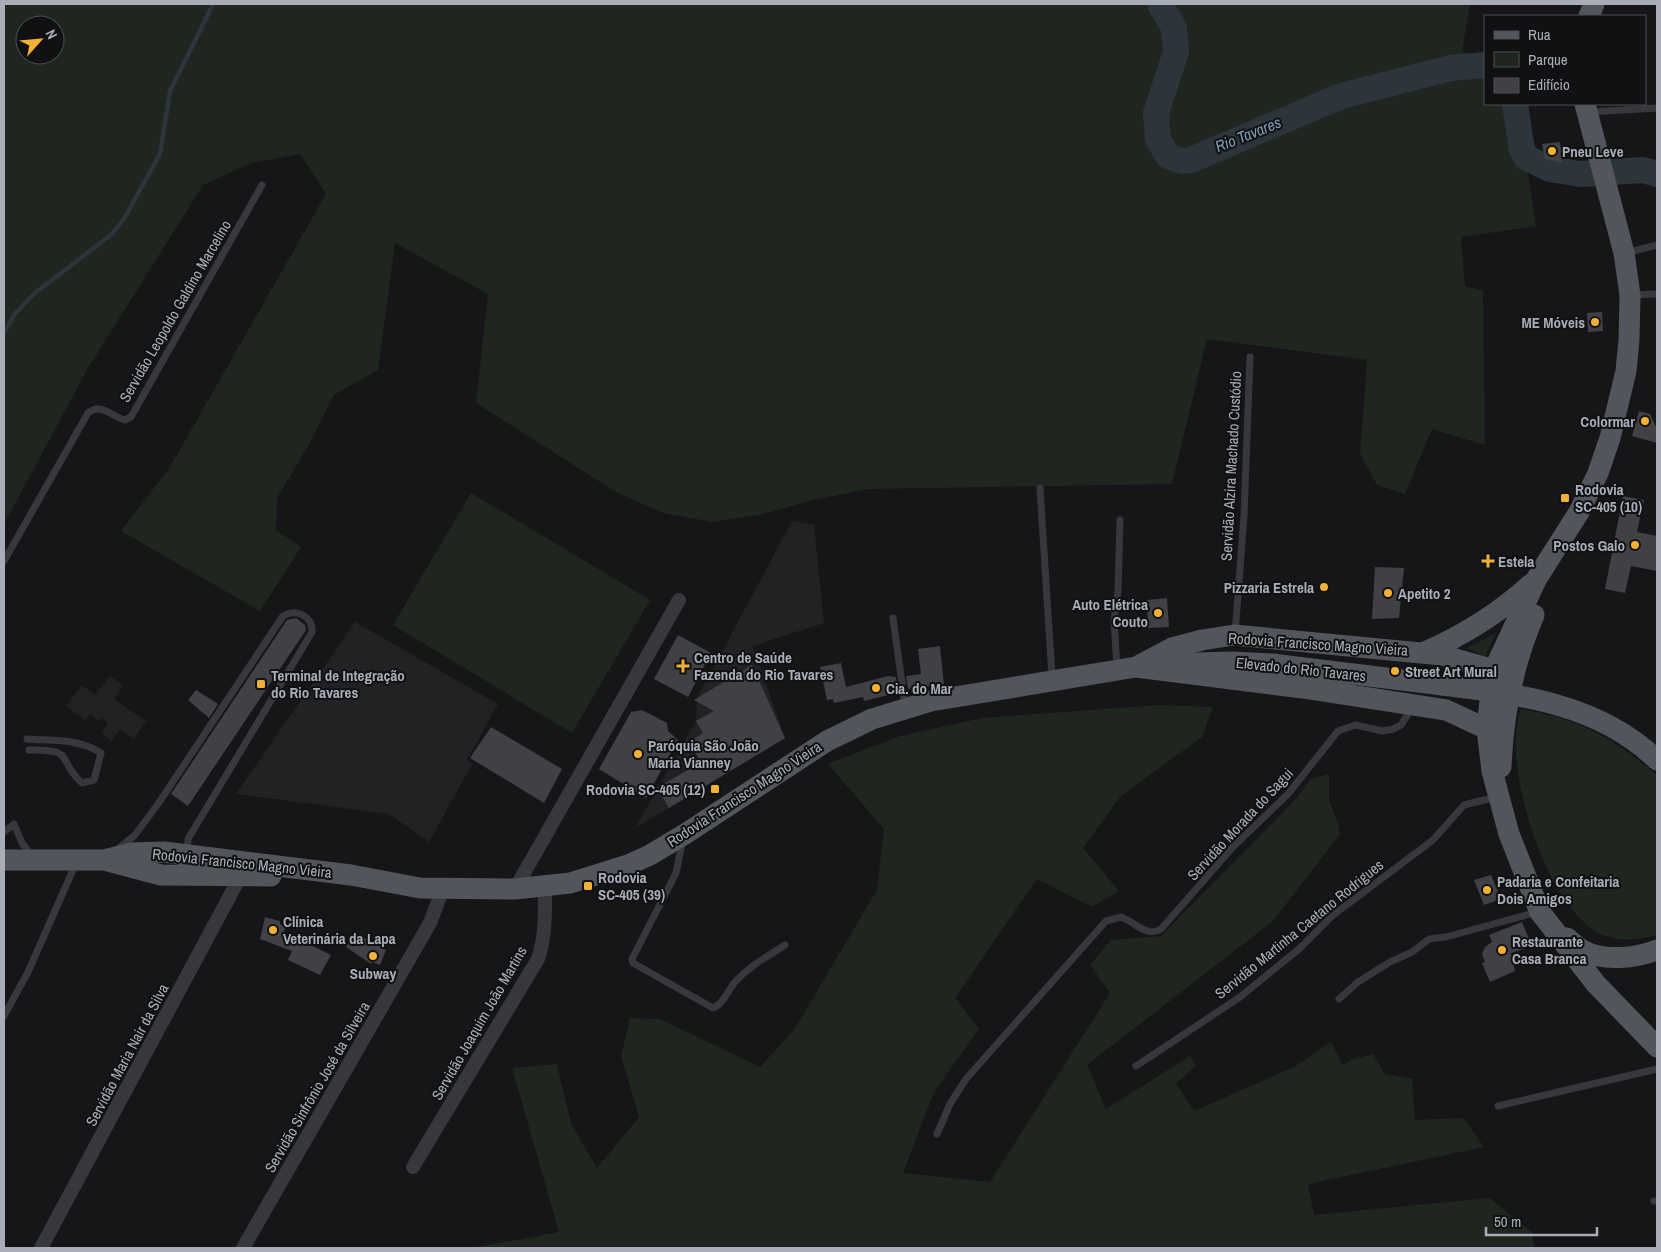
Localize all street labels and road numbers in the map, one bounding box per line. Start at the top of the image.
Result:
street label: Servidão Leopoldo Galdino Marcelino [114,216,236,406]
street label: Servidão Alzira Machado Custódio [1216,370,1246,561]
street label: Rodovia Francisco Magno Vieira [1227,627,1409,661]
street label: Elevado do Rio Tavares [1235,652,1367,686]
street label: Rodovia Francisco Magno Vieira [663,736,825,852]
street label: Servidão Morada do Sagui [1182,763,1298,885]
street label: Rodovia Francisco Magno Vieira [151,843,333,883]
street label: Servidão Martinha Caetano Rodrigues [1210,854,1388,1004]
street label: Servidão Joaquim João Martins [426,942,532,1104]
street label: Servidão Maria Nair da Silva [80,980,174,1130]
street label: Servidão Sinfrônio José da Silveira [259,998,375,1176]

